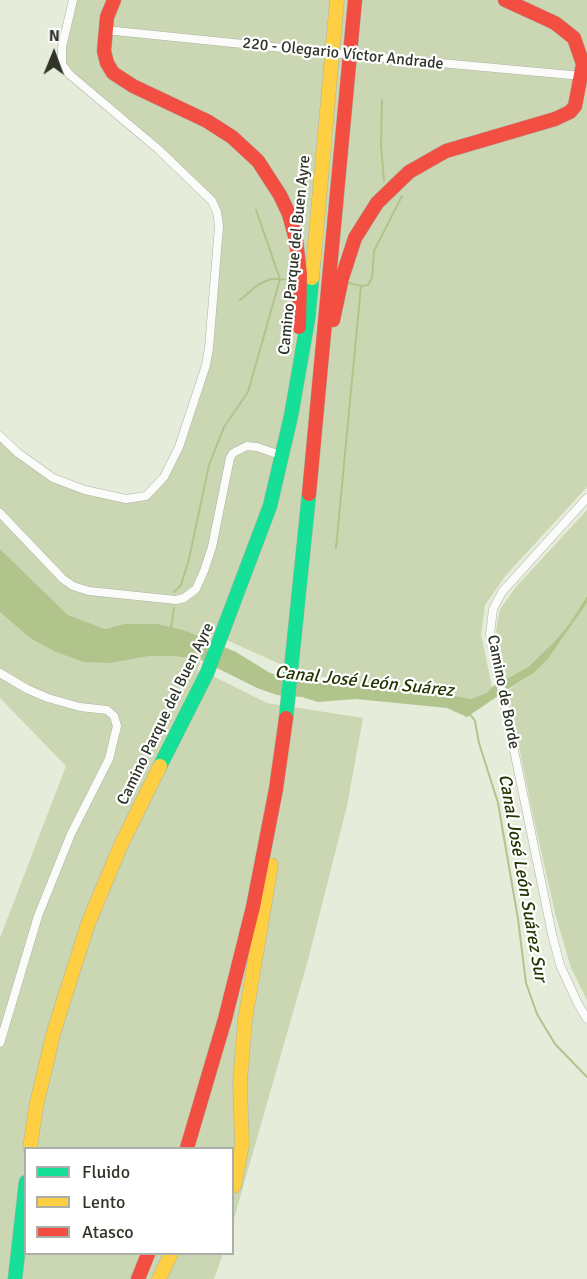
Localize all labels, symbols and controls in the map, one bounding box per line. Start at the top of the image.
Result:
north arrow [24,24,84,84]
text: N [49,26,60,46]
street label: 220 - Olegario Víctor Andrade [242,34,444,74]
street label: Camino Parque del Buen Ayre [275,154,315,356]
street label: Camino Parque del Buen Ayre [113,620,219,808]
street label: Camino de Borde [483,633,523,751]
water label: Canal José León Suárez [274,662,454,702]
water label: Canal José León Suárez Sur [493,773,551,983]
legend [24,1147,234,1255]
text: Fluido [82,1161,130,1183]
text: Lento [82,1191,125,1213]
text: Atasco [82,1221,134,1243]

